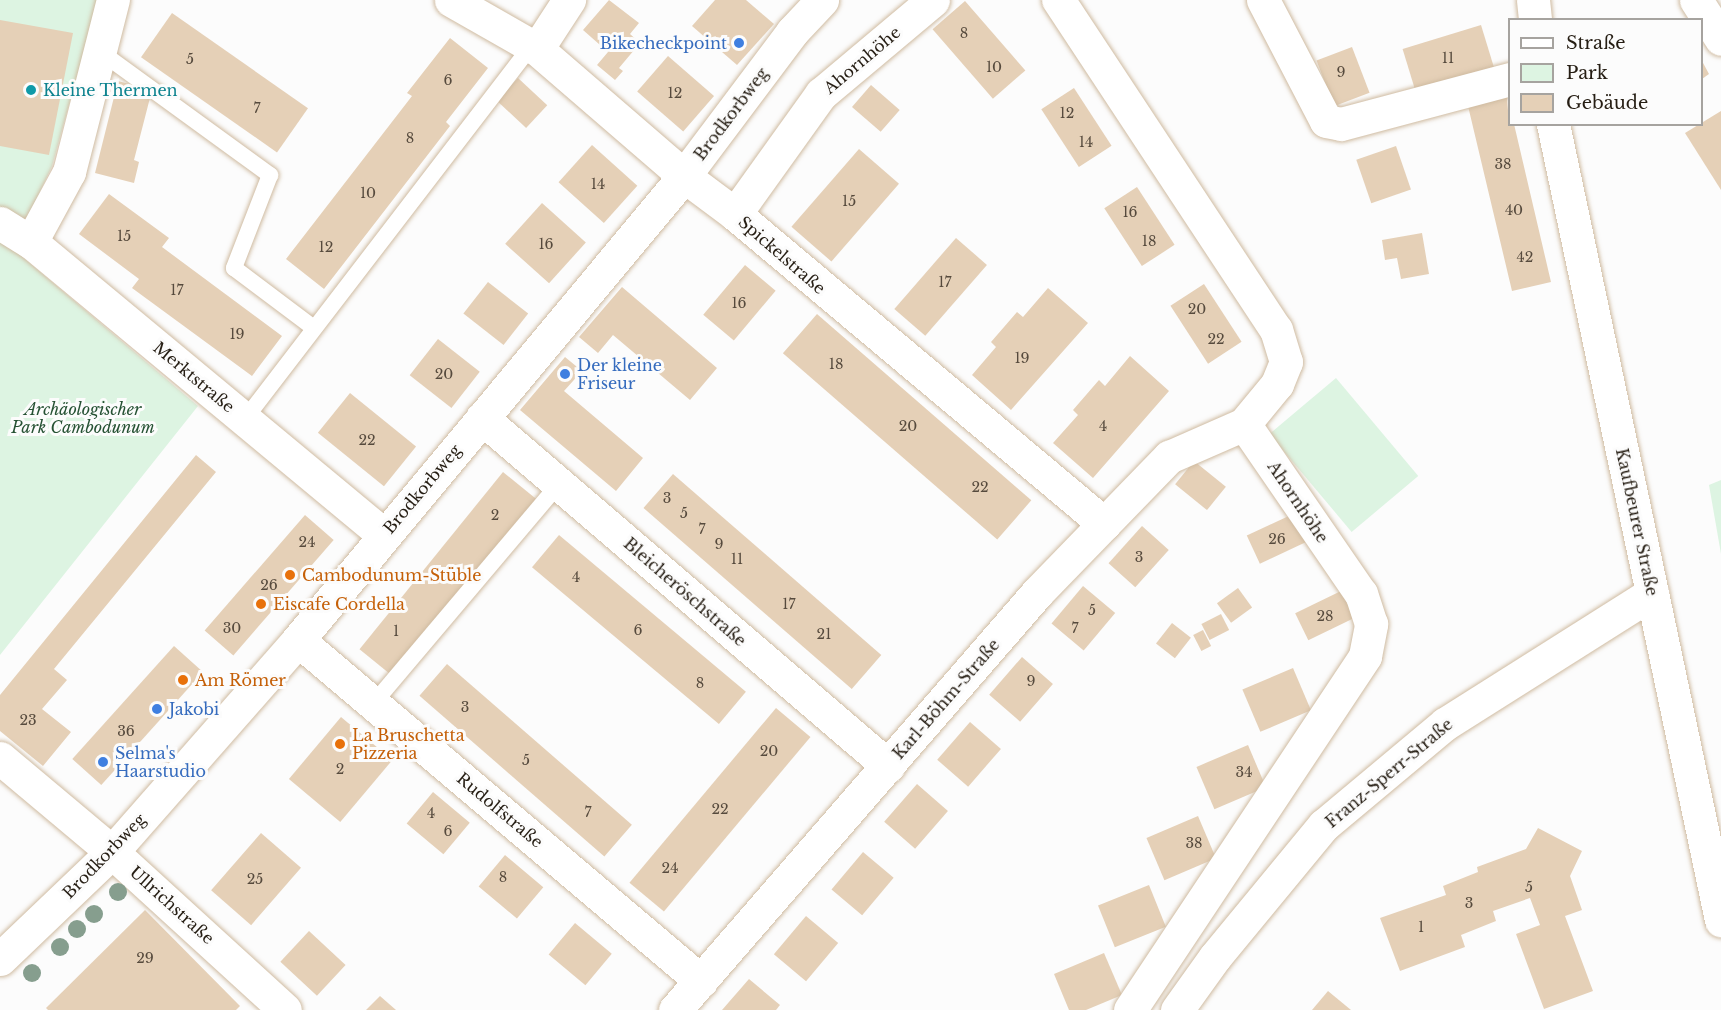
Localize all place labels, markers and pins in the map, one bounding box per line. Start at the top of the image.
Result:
place label: Bikecheckpoint [600,33,727,53]
marker: Bikecheckpoint [732,36,746,50]
place label: Kleine Thermen [43,80,178,100]
marker: Kleine Thermen [24,83,38,97]
place label: Der kleine Friseur [577,355,662,393]
marker: Der kleine Friseur [558,367,572,381]
place label: Cambodunum-Stüble [302,565,481,585]
marker: Cambodunum-Stüble [283,568,297,582]
place label: Eiscafe Cordella [273,594,405,614]
marker: Eiscafe Cordella [254,597,268,611]
place label: Am Römer [195,670,286,690]
marker: Am Römer [176,673,190,687]
place label: Jakobi [169,699,219,719]
marker: Jakobi [150,702,164,716]
place label: La Bruschetta Pizzeria [352,725,465,763]
marker: La Bruschetta Pizzeria [333,737,347,751]
place label: Selma's Haarstudio [115,743,206,781]
marker: Selma's Haarstudio [96,755,110,769]

